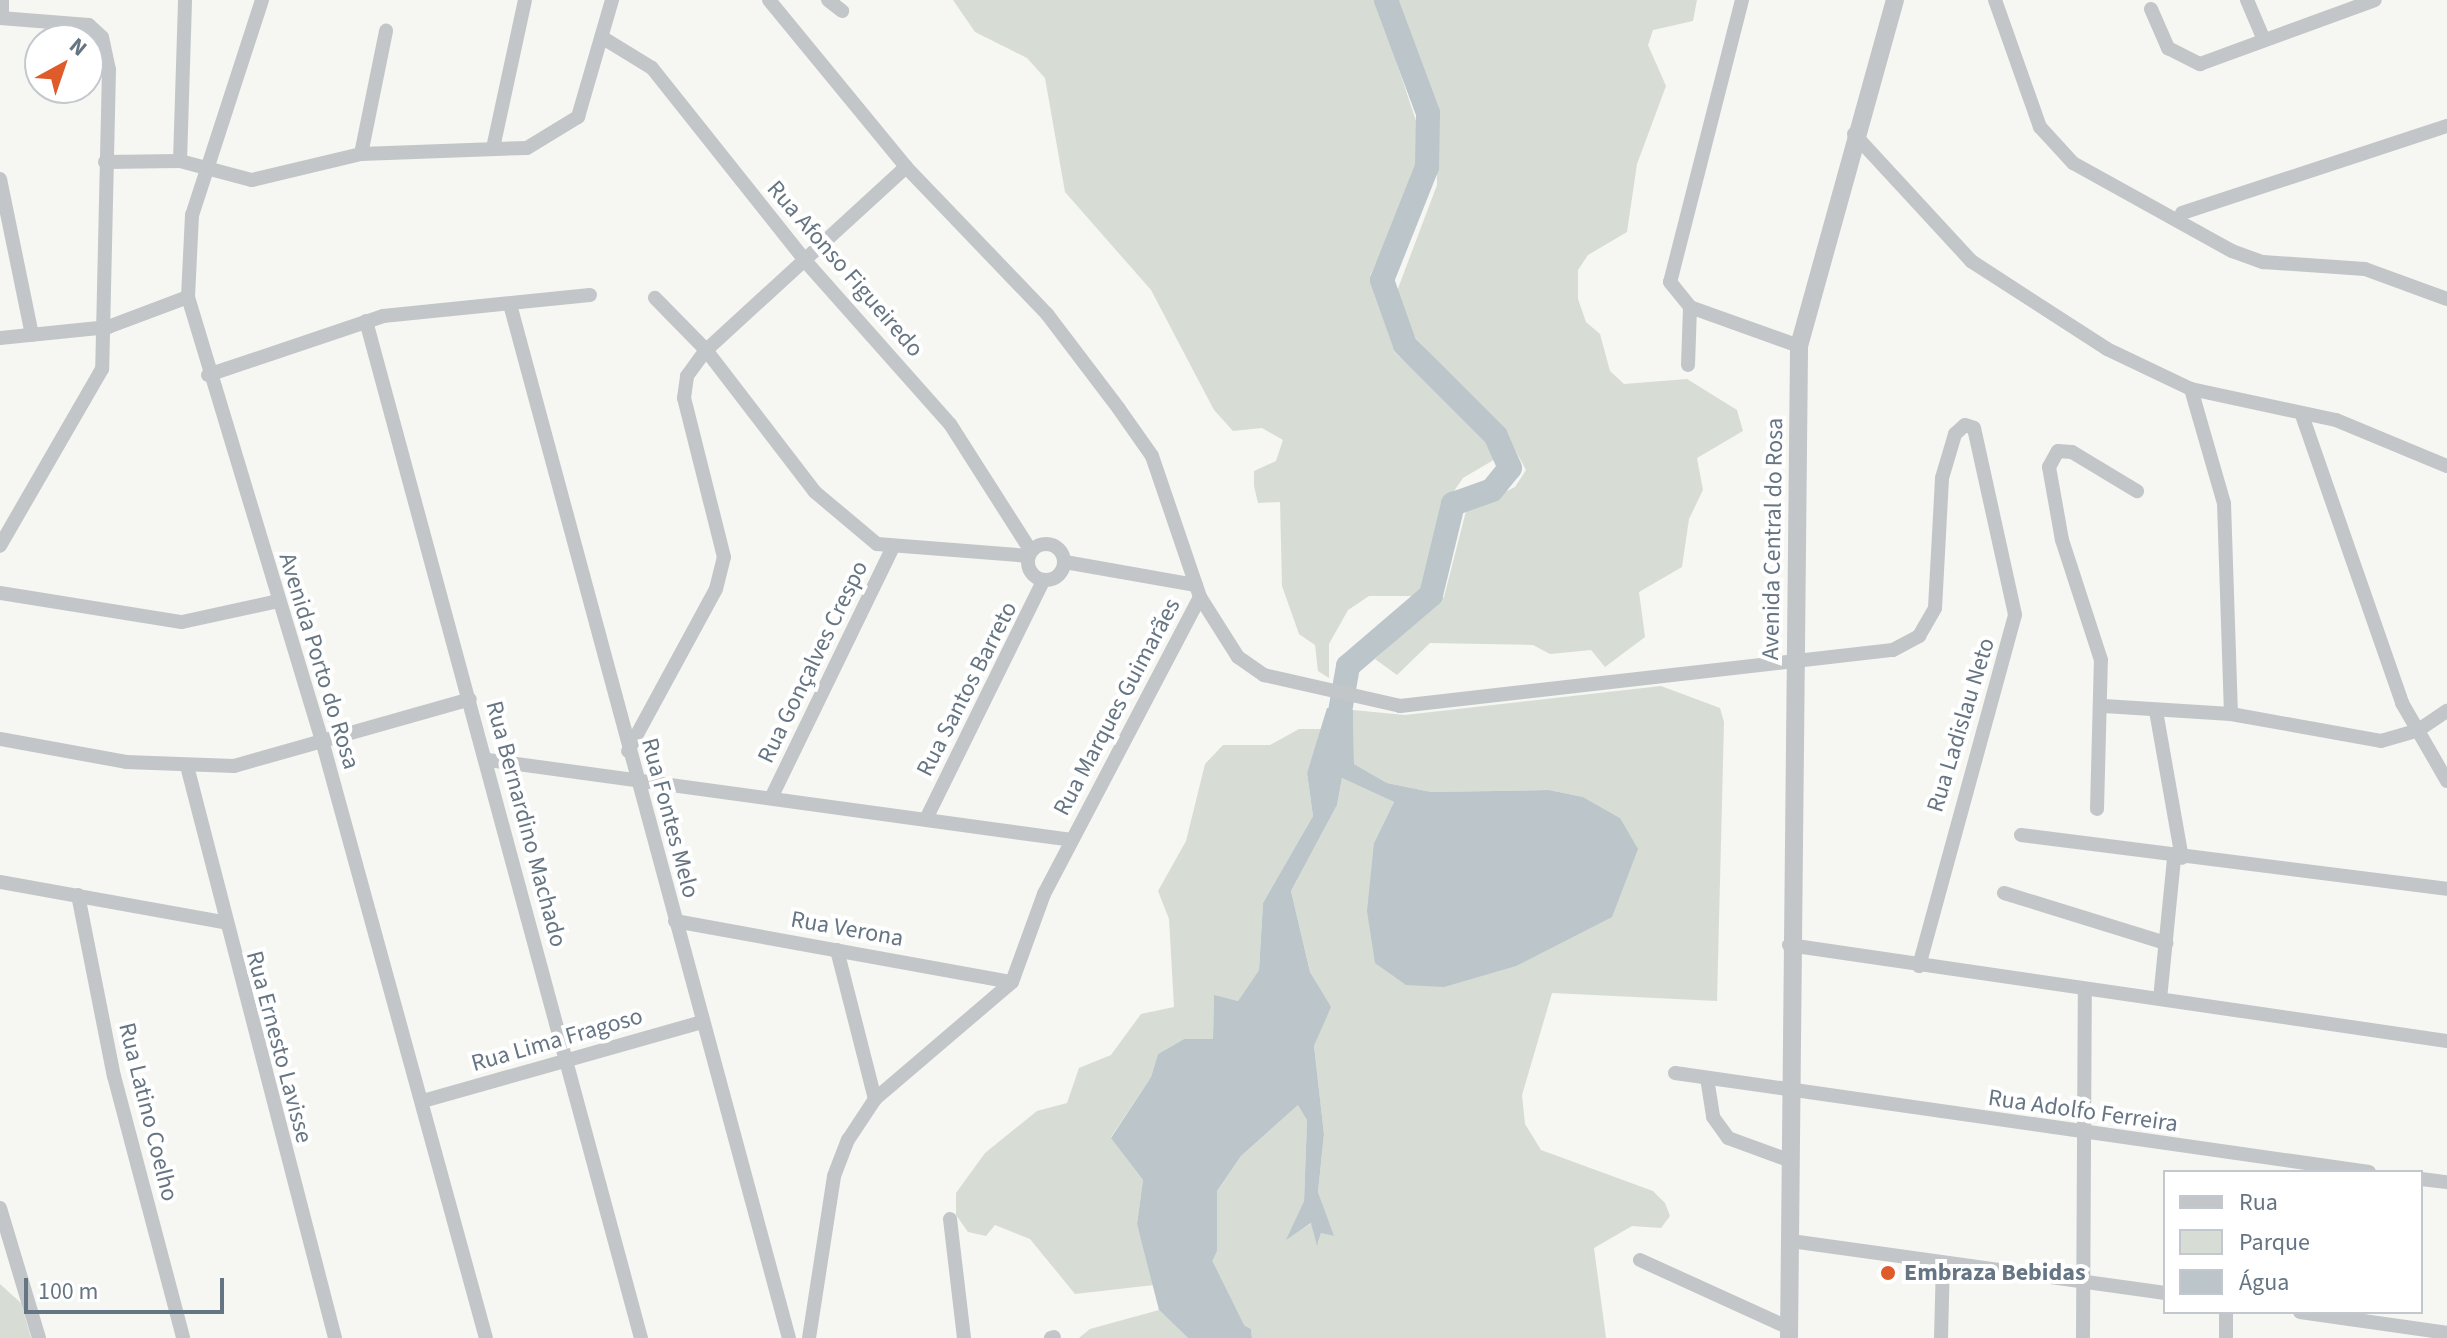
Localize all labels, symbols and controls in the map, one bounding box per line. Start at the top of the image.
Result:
north arrow [24,24,104,104]
text: N [62,30,94,64]
street label: Rua Afonso Figueiredo [761,175,929,363]
street label: Avenida Central do Rosa [1756,418,1790,660]
street label: Avenida Porto do Rosa [272,549,366,773]
street label: Rua Gonçalves Crespo [752,556,874,768]
street label: Rua Marques Guimarães [1047,593,1187,821]
street label: Rua Santos Barreto [911,597,1023,781]
street label: Rua Ladislau Neto [1921,634,2001,816]
street label: Rua Bernardino Machado [479,698,573,950]
street label: Rua Fontes Melo [635,735,705,901]
street label: Rua Verona [788,905,906,953]
street label: Rua Ernesto Lavisse [240,948,318,1146]
street label: Rua Lima Fragoso [468,1002,646,1078]
street label: Rua Latino Coelho [112,1020,184,1204]
street label: Rua Adolfo Ferreira [1986,1083,2180,1139]
legend [2163,1170,2423,1314]
text: Rua [2239,1185,2278,1220]
text: Parque [2239,1225,2310,1260]
place label: Embraza Bebidas [1904,1259,2086,1287]
scale bar [28,1262,228,1312]
marker: Embraza Bebidas [1879,1264,1897,1282]
text: Água [2239,1265,2289,1300]
text: 100 m [38,1274,98,1309]

